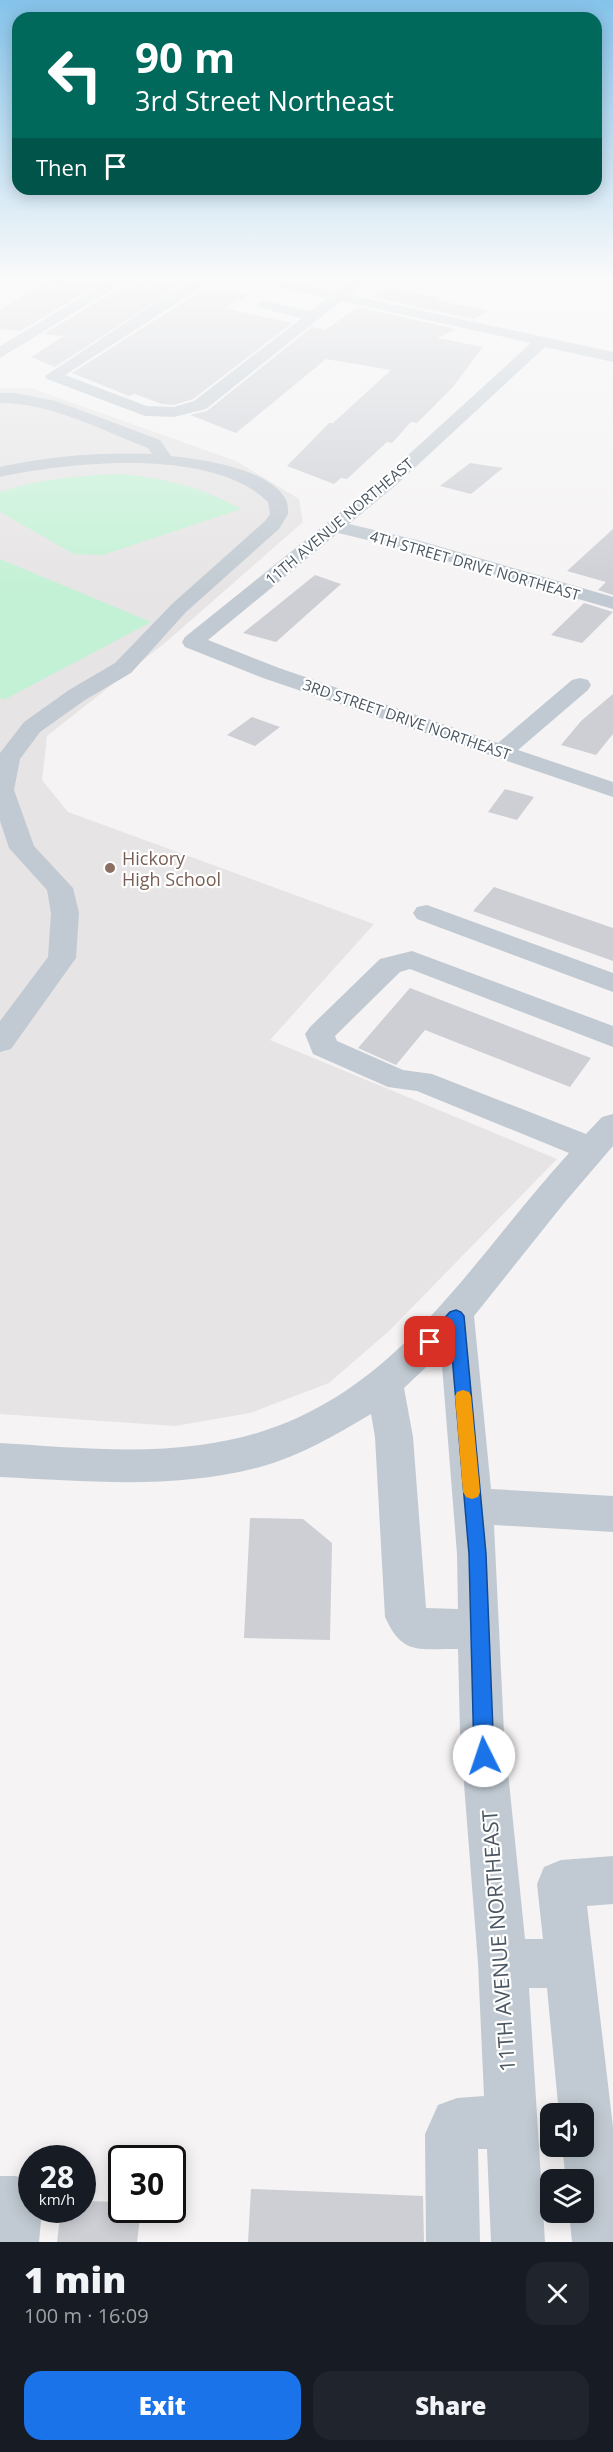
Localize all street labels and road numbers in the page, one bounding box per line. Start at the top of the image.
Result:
street label: 11TH AVENUE NORTHEAST [261,453,418,589]
street label: 4TH STREET DRIVE NORTHEAST [368,525,583,605]
street label: 3RD STREET DRIVE NORTHEAST [300,674,514,764]
street label: 11TH AVENUE NORTHEAST [475,1809,521,2073]

